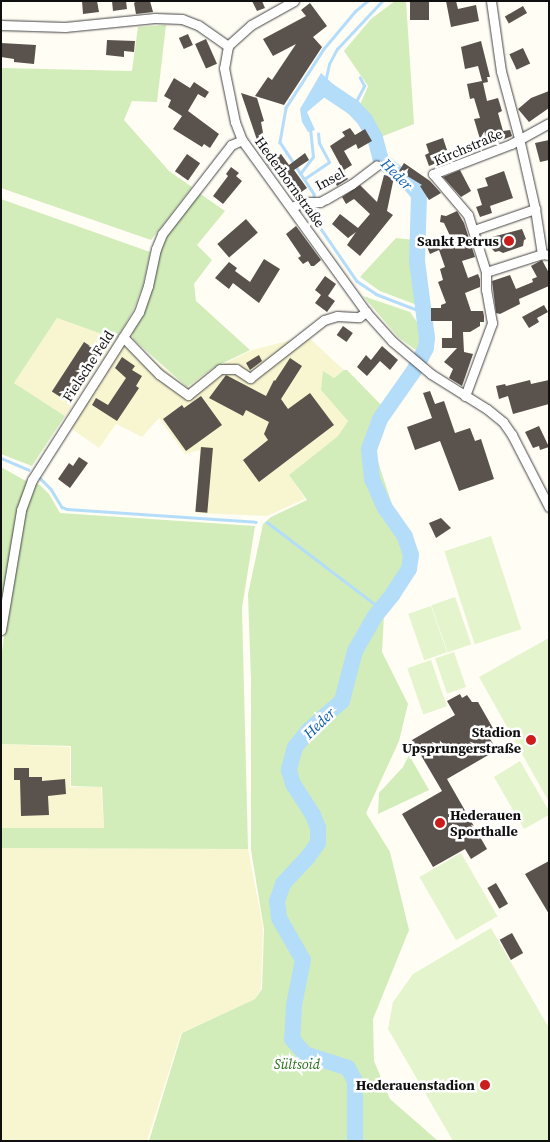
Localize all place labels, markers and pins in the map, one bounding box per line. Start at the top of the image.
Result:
place label: Sankt Petrus [417,233,499,249]
marker: Sankt Petrus [503,235,515,247]
place label: Stadion Upsprungerstraße [402,724,521,756]
marker: Stadion Upsprungerstraße [525,734,537,746]
place label: Hederauen Sporthalle [450,807,521,840]
marker: Hederauen Sporthalle [434,817,446,829]
place label: Hederauenstadion [356,1077,475,1093]
marker: Hederauenstadion [479,1079,491,1091]

